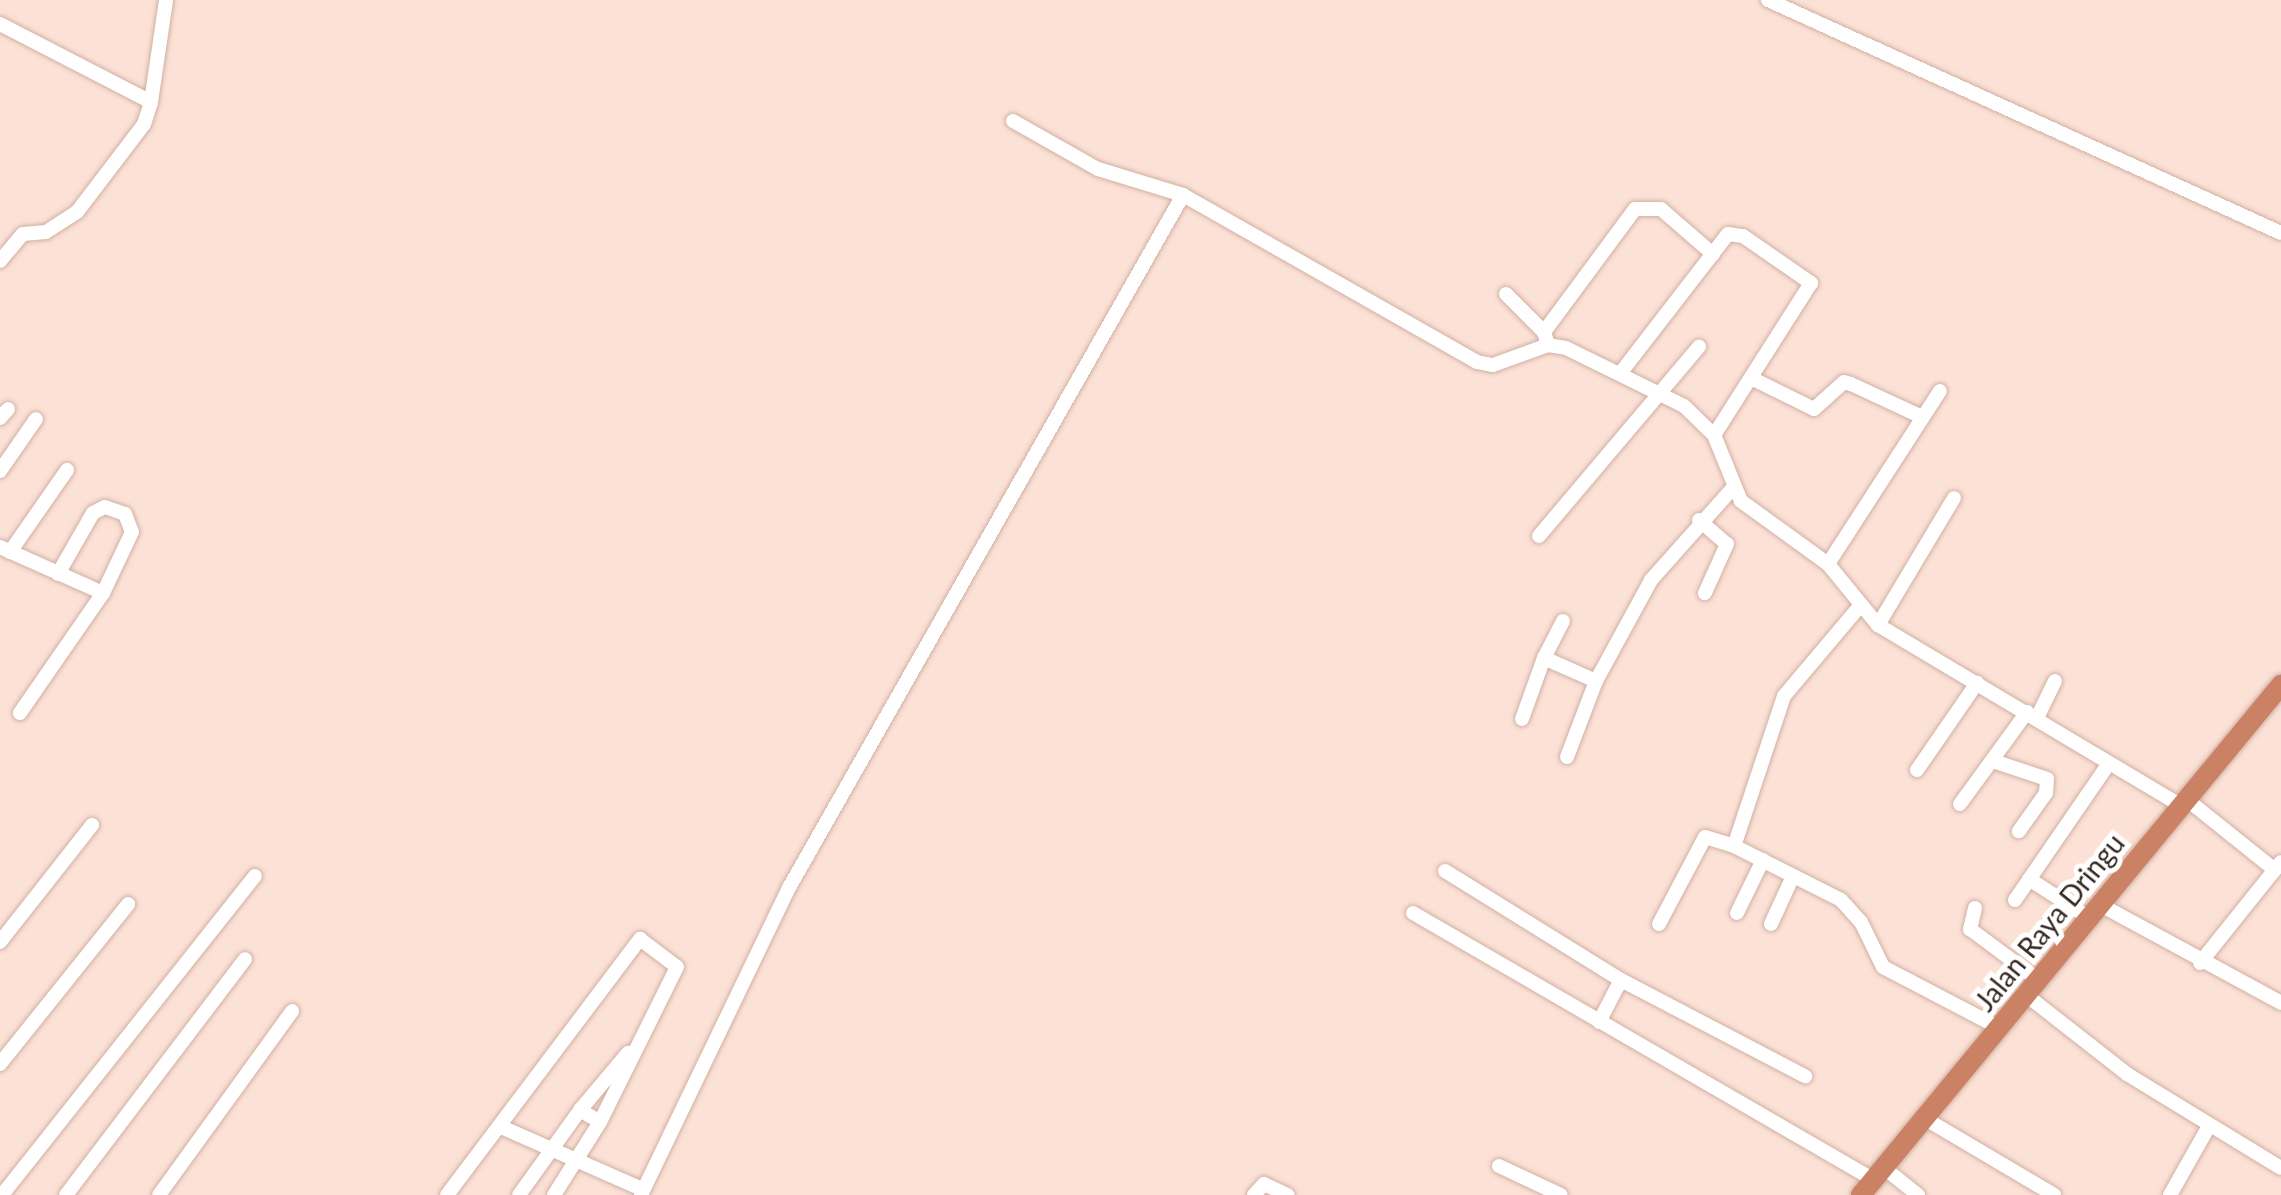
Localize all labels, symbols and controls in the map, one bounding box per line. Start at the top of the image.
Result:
street label: Jalan Raya Dringu [1967,827,2131,1017]

